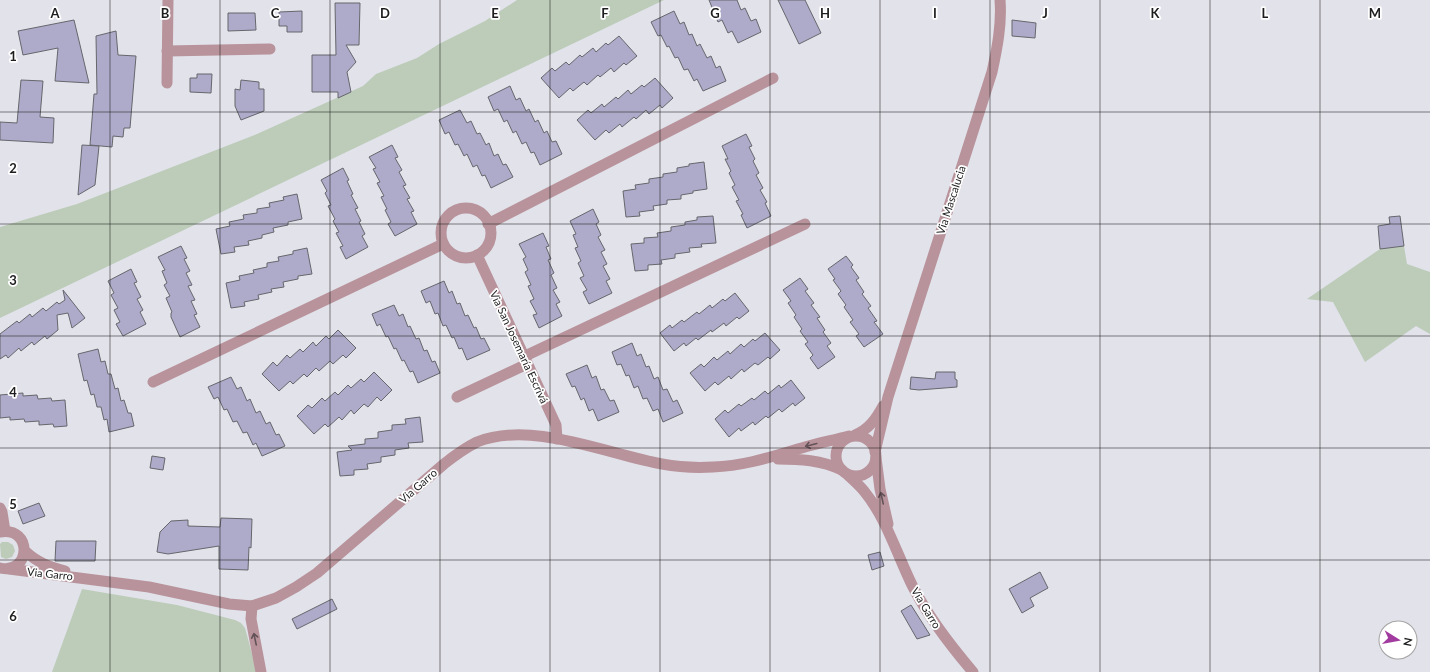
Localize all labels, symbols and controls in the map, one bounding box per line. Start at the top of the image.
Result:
text: A [49,5,60,21]
text: B [161,5,170,21]
text: C [271,5,280,21]
text: D [380,5,390,21]
text: E [491,5,499,21]
text: F [601,5,609,21]
text: G [710,5,720,21]
text: H [820,5,830,21]
text: I [933,5,937,21]
text: J [1042,5,1048,21]
text: K [1151,5,1161,21]
text: L [1262,5,1269,21]
text: M [1369,5,1381,21]
text: 1 [9,48,17,64]
text: 2 [9,160,17,176]
street label: Via Mascalucia [933,164,968,236]
text: 3 [9,272,17,288]
street label: Via San Josemaría Escrivá [488,288,551,405]
text: 4 [9,384,17,400]
one-way arrow [805,442,818,450]
street label: Via Garro [396,466,439,506]
one-way arrow [878,492,886,505]
text: 5 [9,496,17,512]
street label: Via Garro [27,565,74,582]
street label: Via Garro [909,585,944,631]
text: 6 [9,608,17,624]
north arrow [1378,620,1418,660]
one-way arrow [250,633,258,646]
text: N [1401,637,1415,647]

